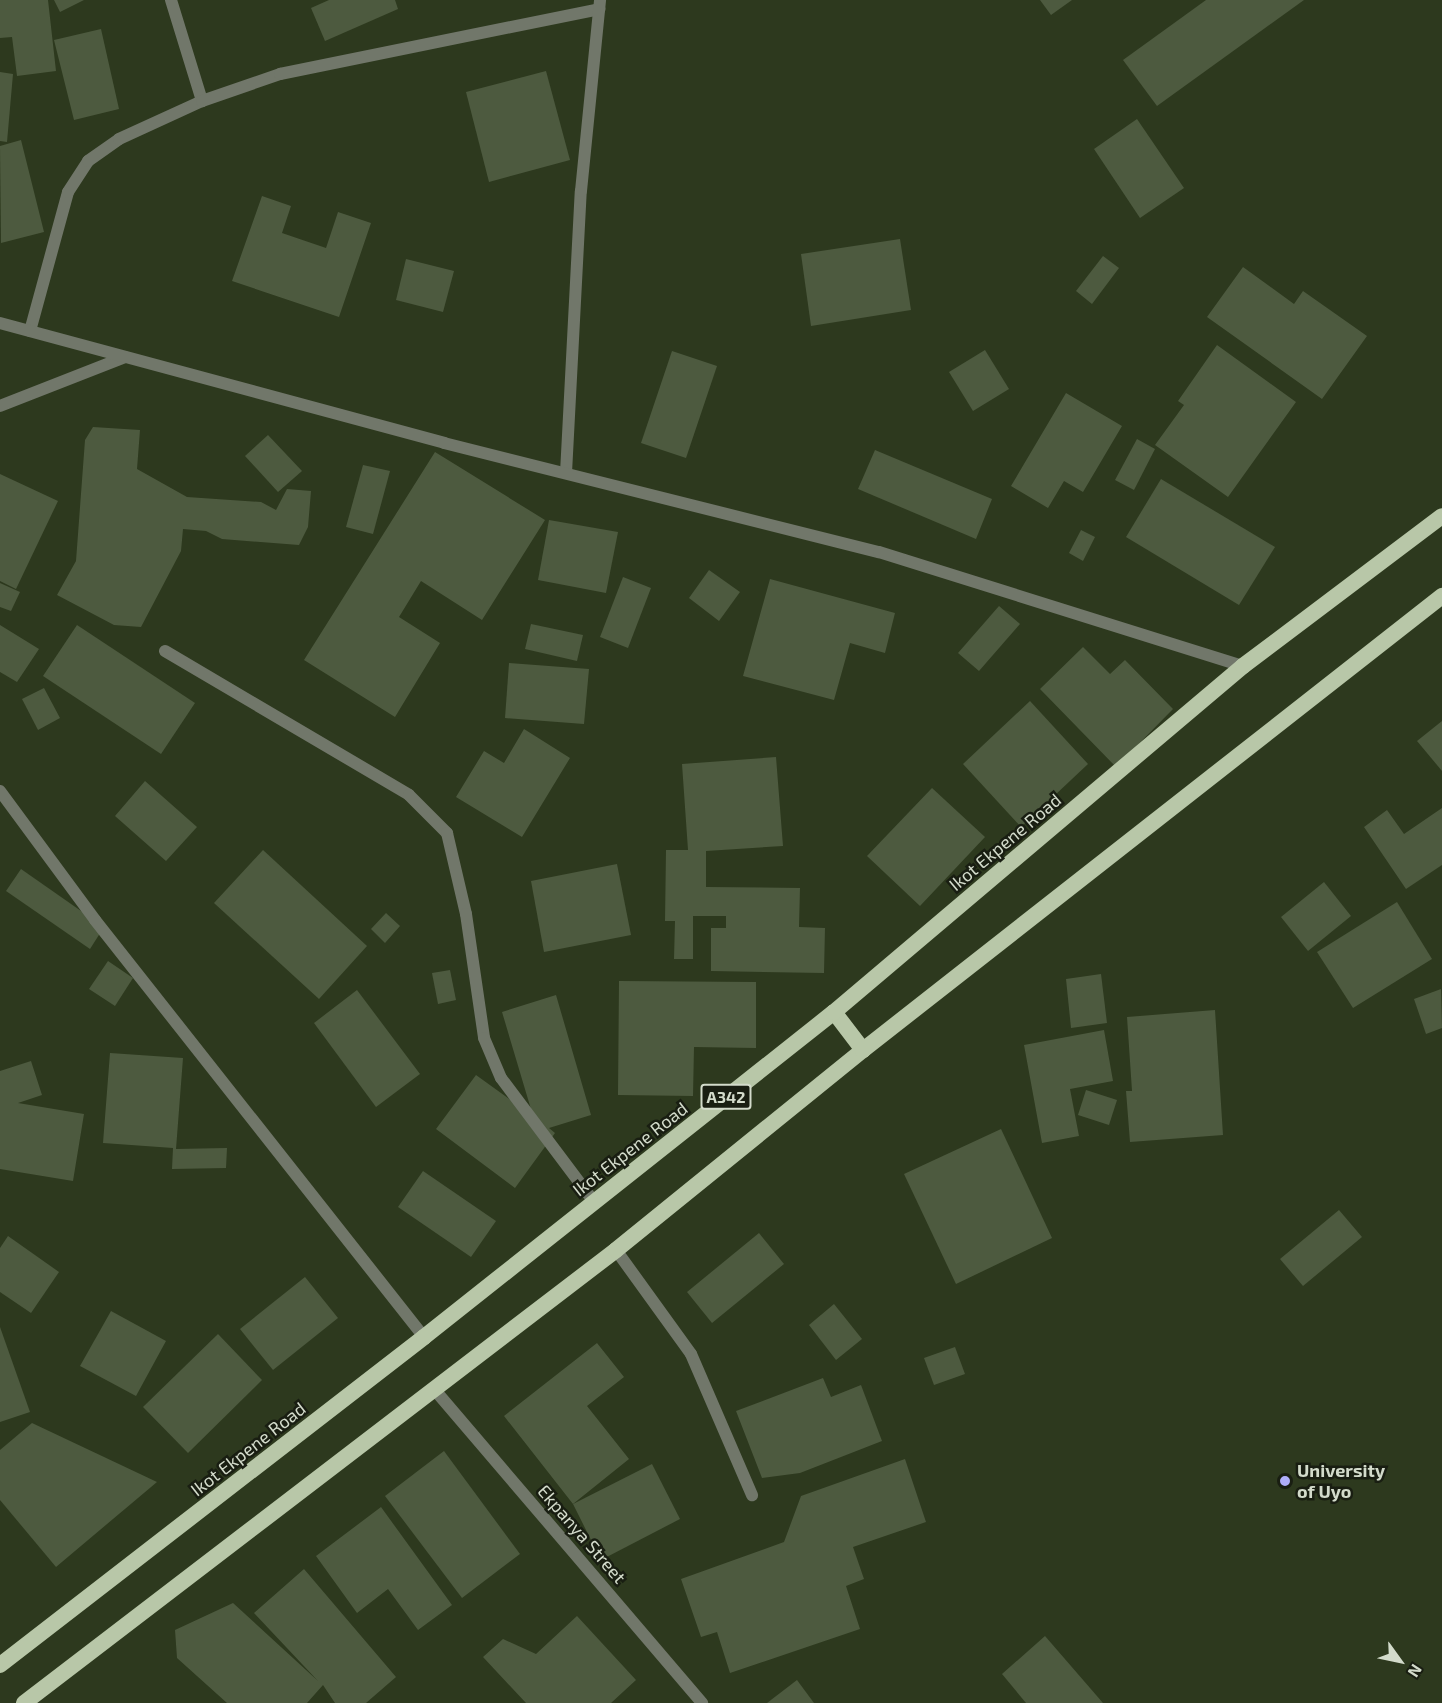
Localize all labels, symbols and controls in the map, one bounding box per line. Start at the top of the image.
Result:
street label: Ikot Ekpene Road [945,789,1065,895]
road number: A342 [699,1084,753,1110]
street label: Ikot Ekpene Road [568,1098,692,1200]
street label: Ikot Ekpene Road [186,1398,310,1500]
place label: University of Uyo [1297,1460,1385,1502]
marker: University of Uyo [1278,1474,1292,1488]
street label: Ekpanya Street [533,1480,631,1588]
north arrow [1370,1631,1430,1691]
text: N [1404,1661,1427,1681]

